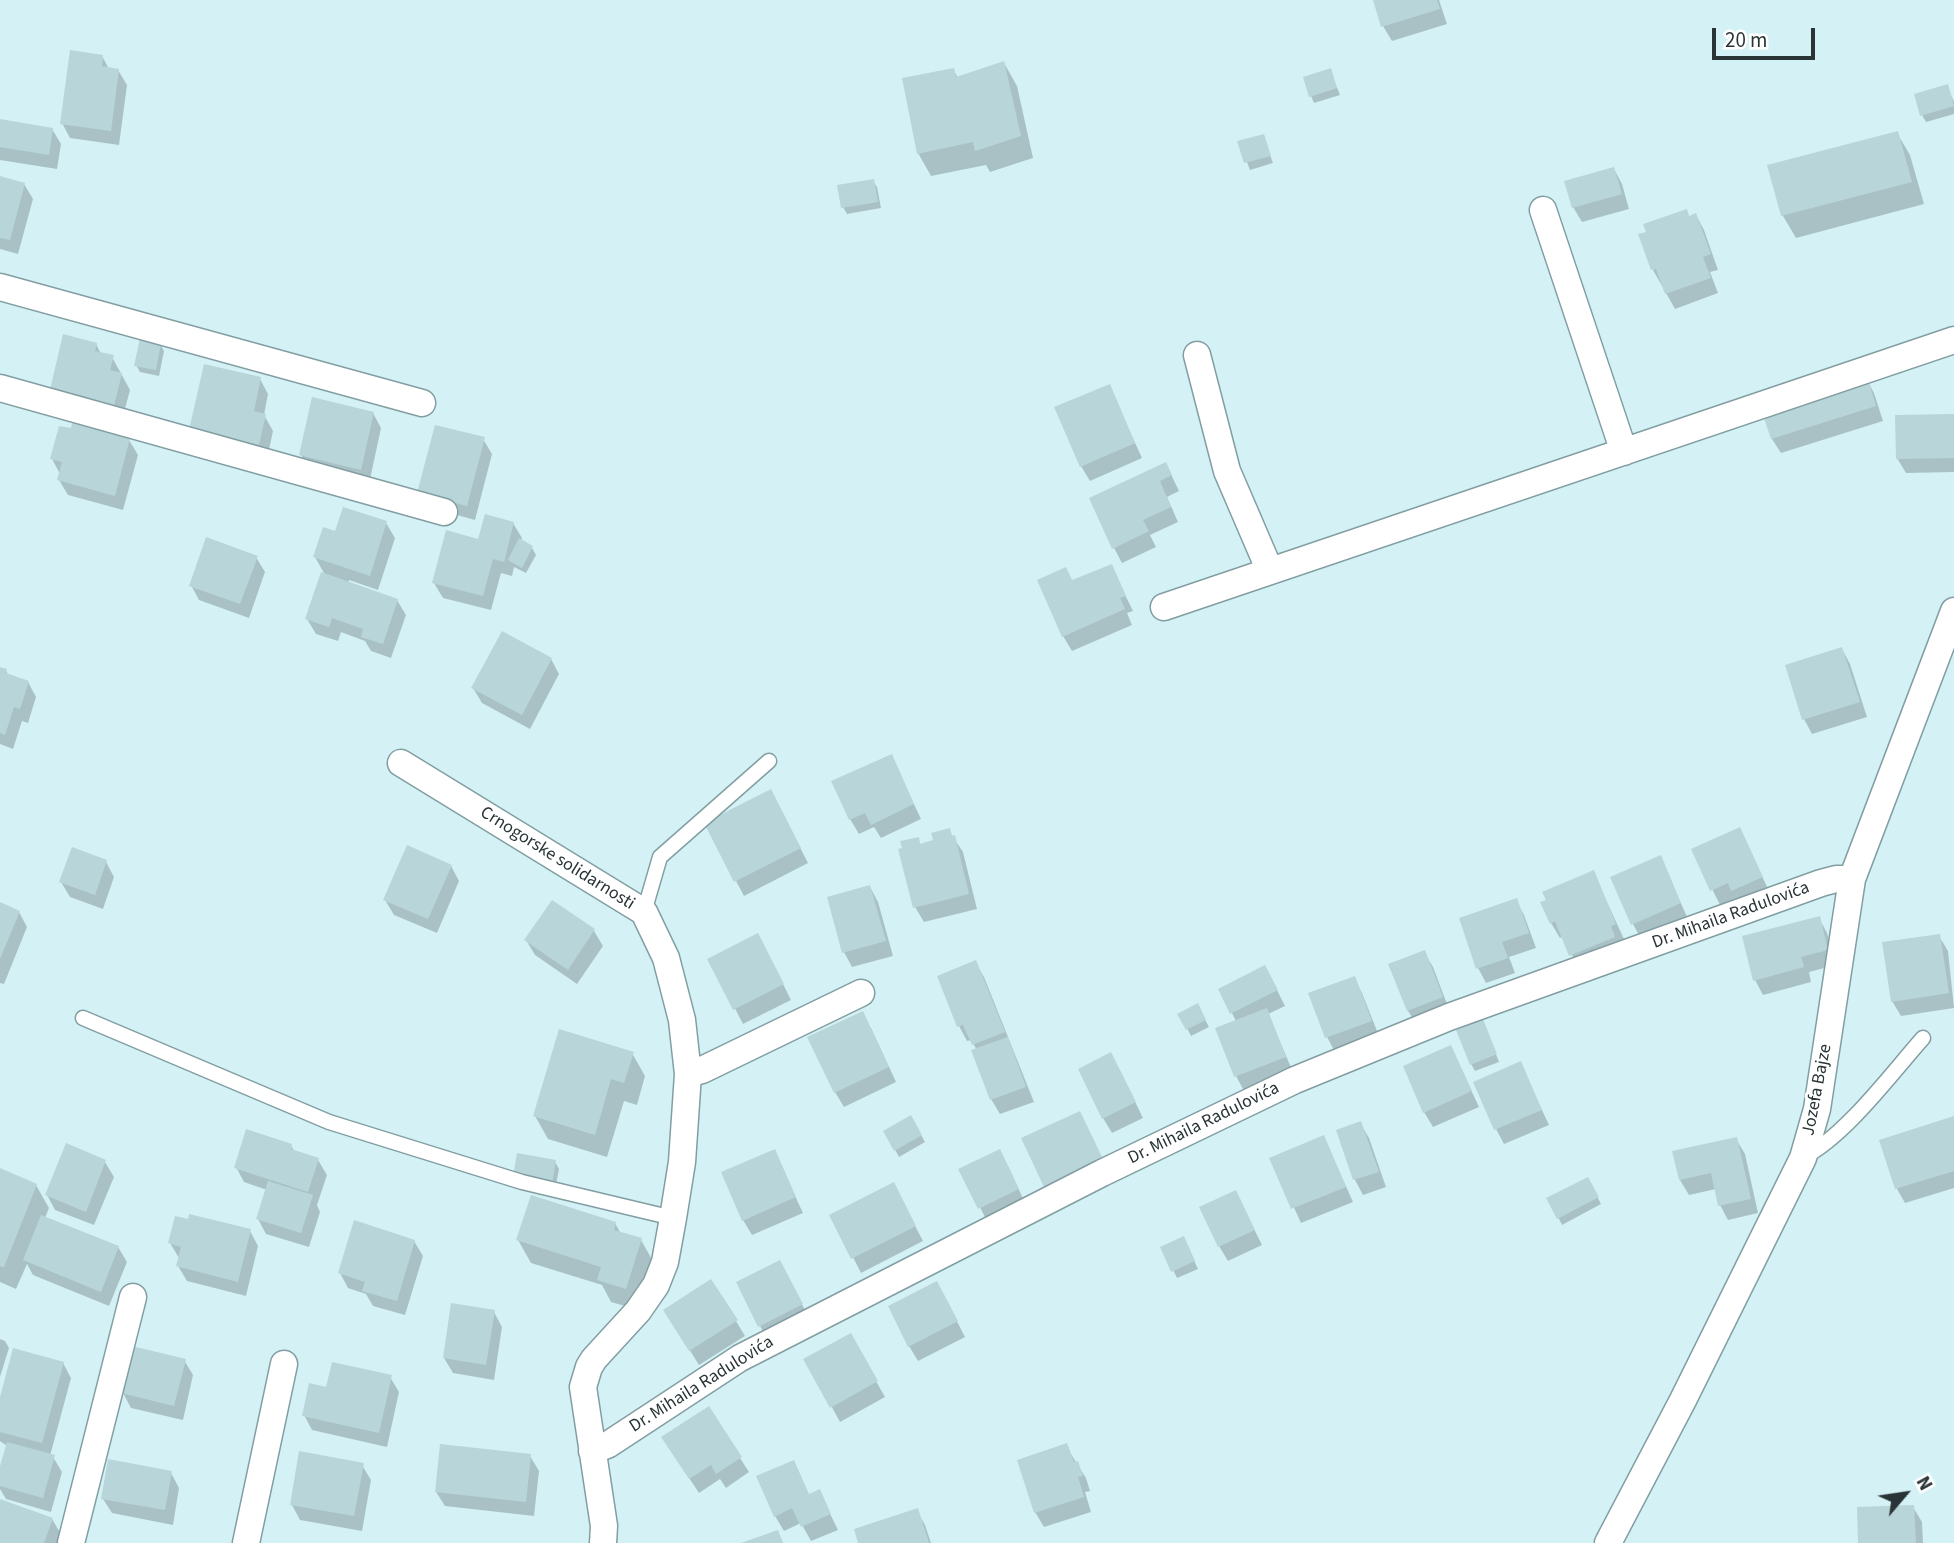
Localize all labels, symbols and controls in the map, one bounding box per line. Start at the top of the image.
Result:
scale bar [1716,14,1819,58]
text: 20 m [1725,25,1767,55]
street label: Crnogorske solidarnosti [476,803,638,915]
street label: Dr. Mihaila Radulovića [1649,878,1813,954]
street label: Jozefa Bajze [1799,1042,1837,1138]
street label: Dr. Mihaila Radulovića [1125,1078,1283,1170]
street label: Dr. Mihaila Radulovića [626,1332,778,1438]
north arrow [1870,1459,1940,1529]
text: N [1909,1471,1939,1496]

